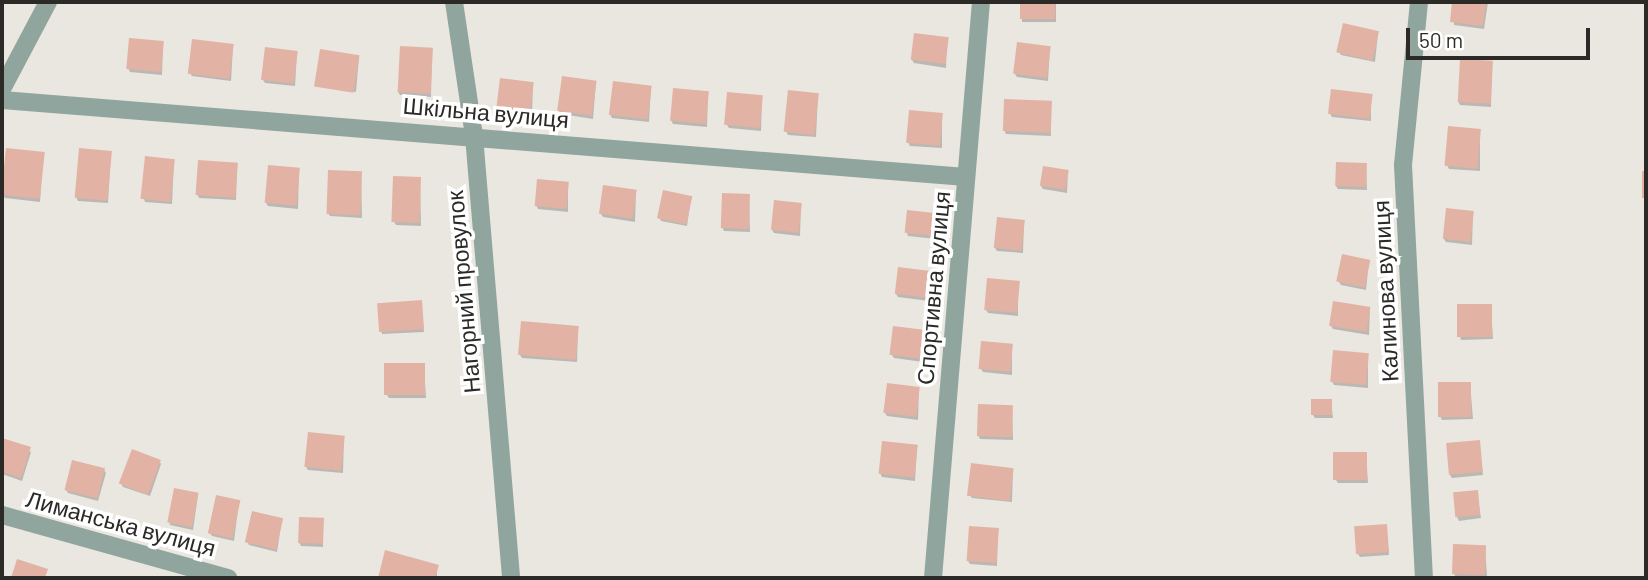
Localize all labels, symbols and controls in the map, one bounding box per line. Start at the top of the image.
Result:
scale bar [1410,14,1594,58]
text: 50 m [1419,27,1463,52]
street label: Шкільна вулиця [402,91,570,133]
street label: Нагорний провулок [440,190,486,394]
street label: Спортивна вулиця [911,190,955,386]
street label: Калинова вулиця [1366,199,1404,383]
street label: Лиманська вулиця [23,484,219,562]

